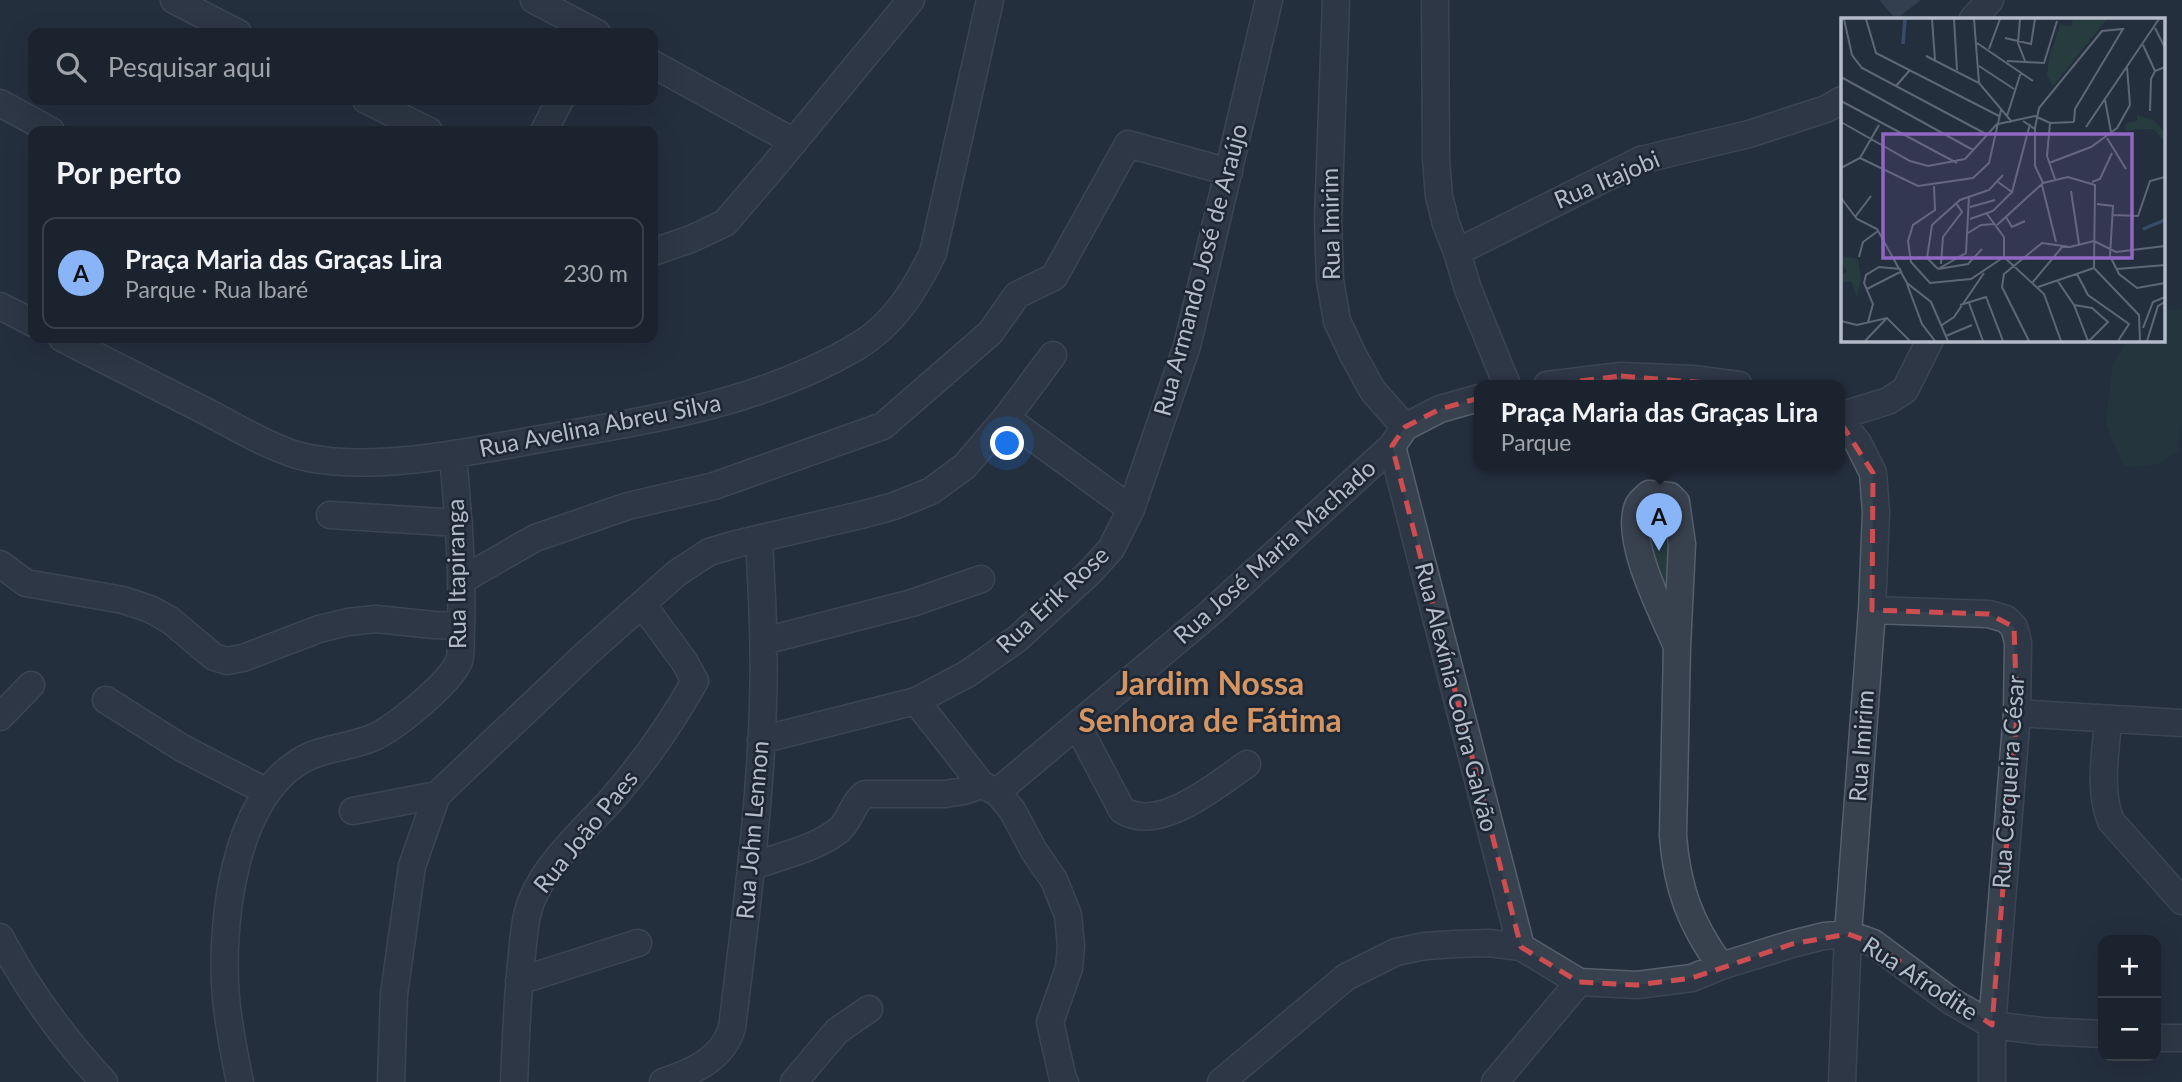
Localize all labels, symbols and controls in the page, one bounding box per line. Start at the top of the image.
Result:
inset map [1841,18,2164,341]
search box [28,28,658,105]
icon: search [52,48,90,86]
text: Pesquisar aqui [108,51,271,83]
street label: Rua Armando José de Araújo [1147,120,1253,419]
street label: Rua Itajobi [1549,143,1663,214]
text: Por perto [56,154,181,190]
street label: Rua Imirim [1314,168,1345,280]
text: Praça Maria das Graças Lira [125,243,442,275]
text: A [73,259,89,287]
text: 230 m [563,259,628,287]
text: Parque · Rua Ibaré [125,275,308,303]
popup [1474,380,1845,471]
street label: Rua Avelina Abreu Silva [476,387,723,462]
text: Praça Maria das Graças Lira [1501,396,1818,428]
your location [990,426,1024,460]
text: Parque [1501,428,1571,456]
street label: Rua José Maria Machado [1167,452,1381,649]
pin: A [1636,493,1682,551]
street label: Rua Itapiranga [440,499,471,649]
street label: Rua Erik Rose [990,539,1114,658]
street label: Rua Alexínia Cobra Galvão [1410,559,1505,834]
district label: Jardim Nossa Senhora de Fátima [1078,663,1342,739]
street label: Rua Cerqueira César [1986,674,2029,890]
street label: Rua Imirim [1842,689,1879,803]
street label: Rua John Lennon [729,739,774,921]
street label: Rua João Paes [527,764,643,898]
street label: Rua Afrodite [1858,930,1984,1026]
map controls [2098,935,2161,1061]
button: + [2098,935,2161,998]
button: − [2098,998,2161,1061]

